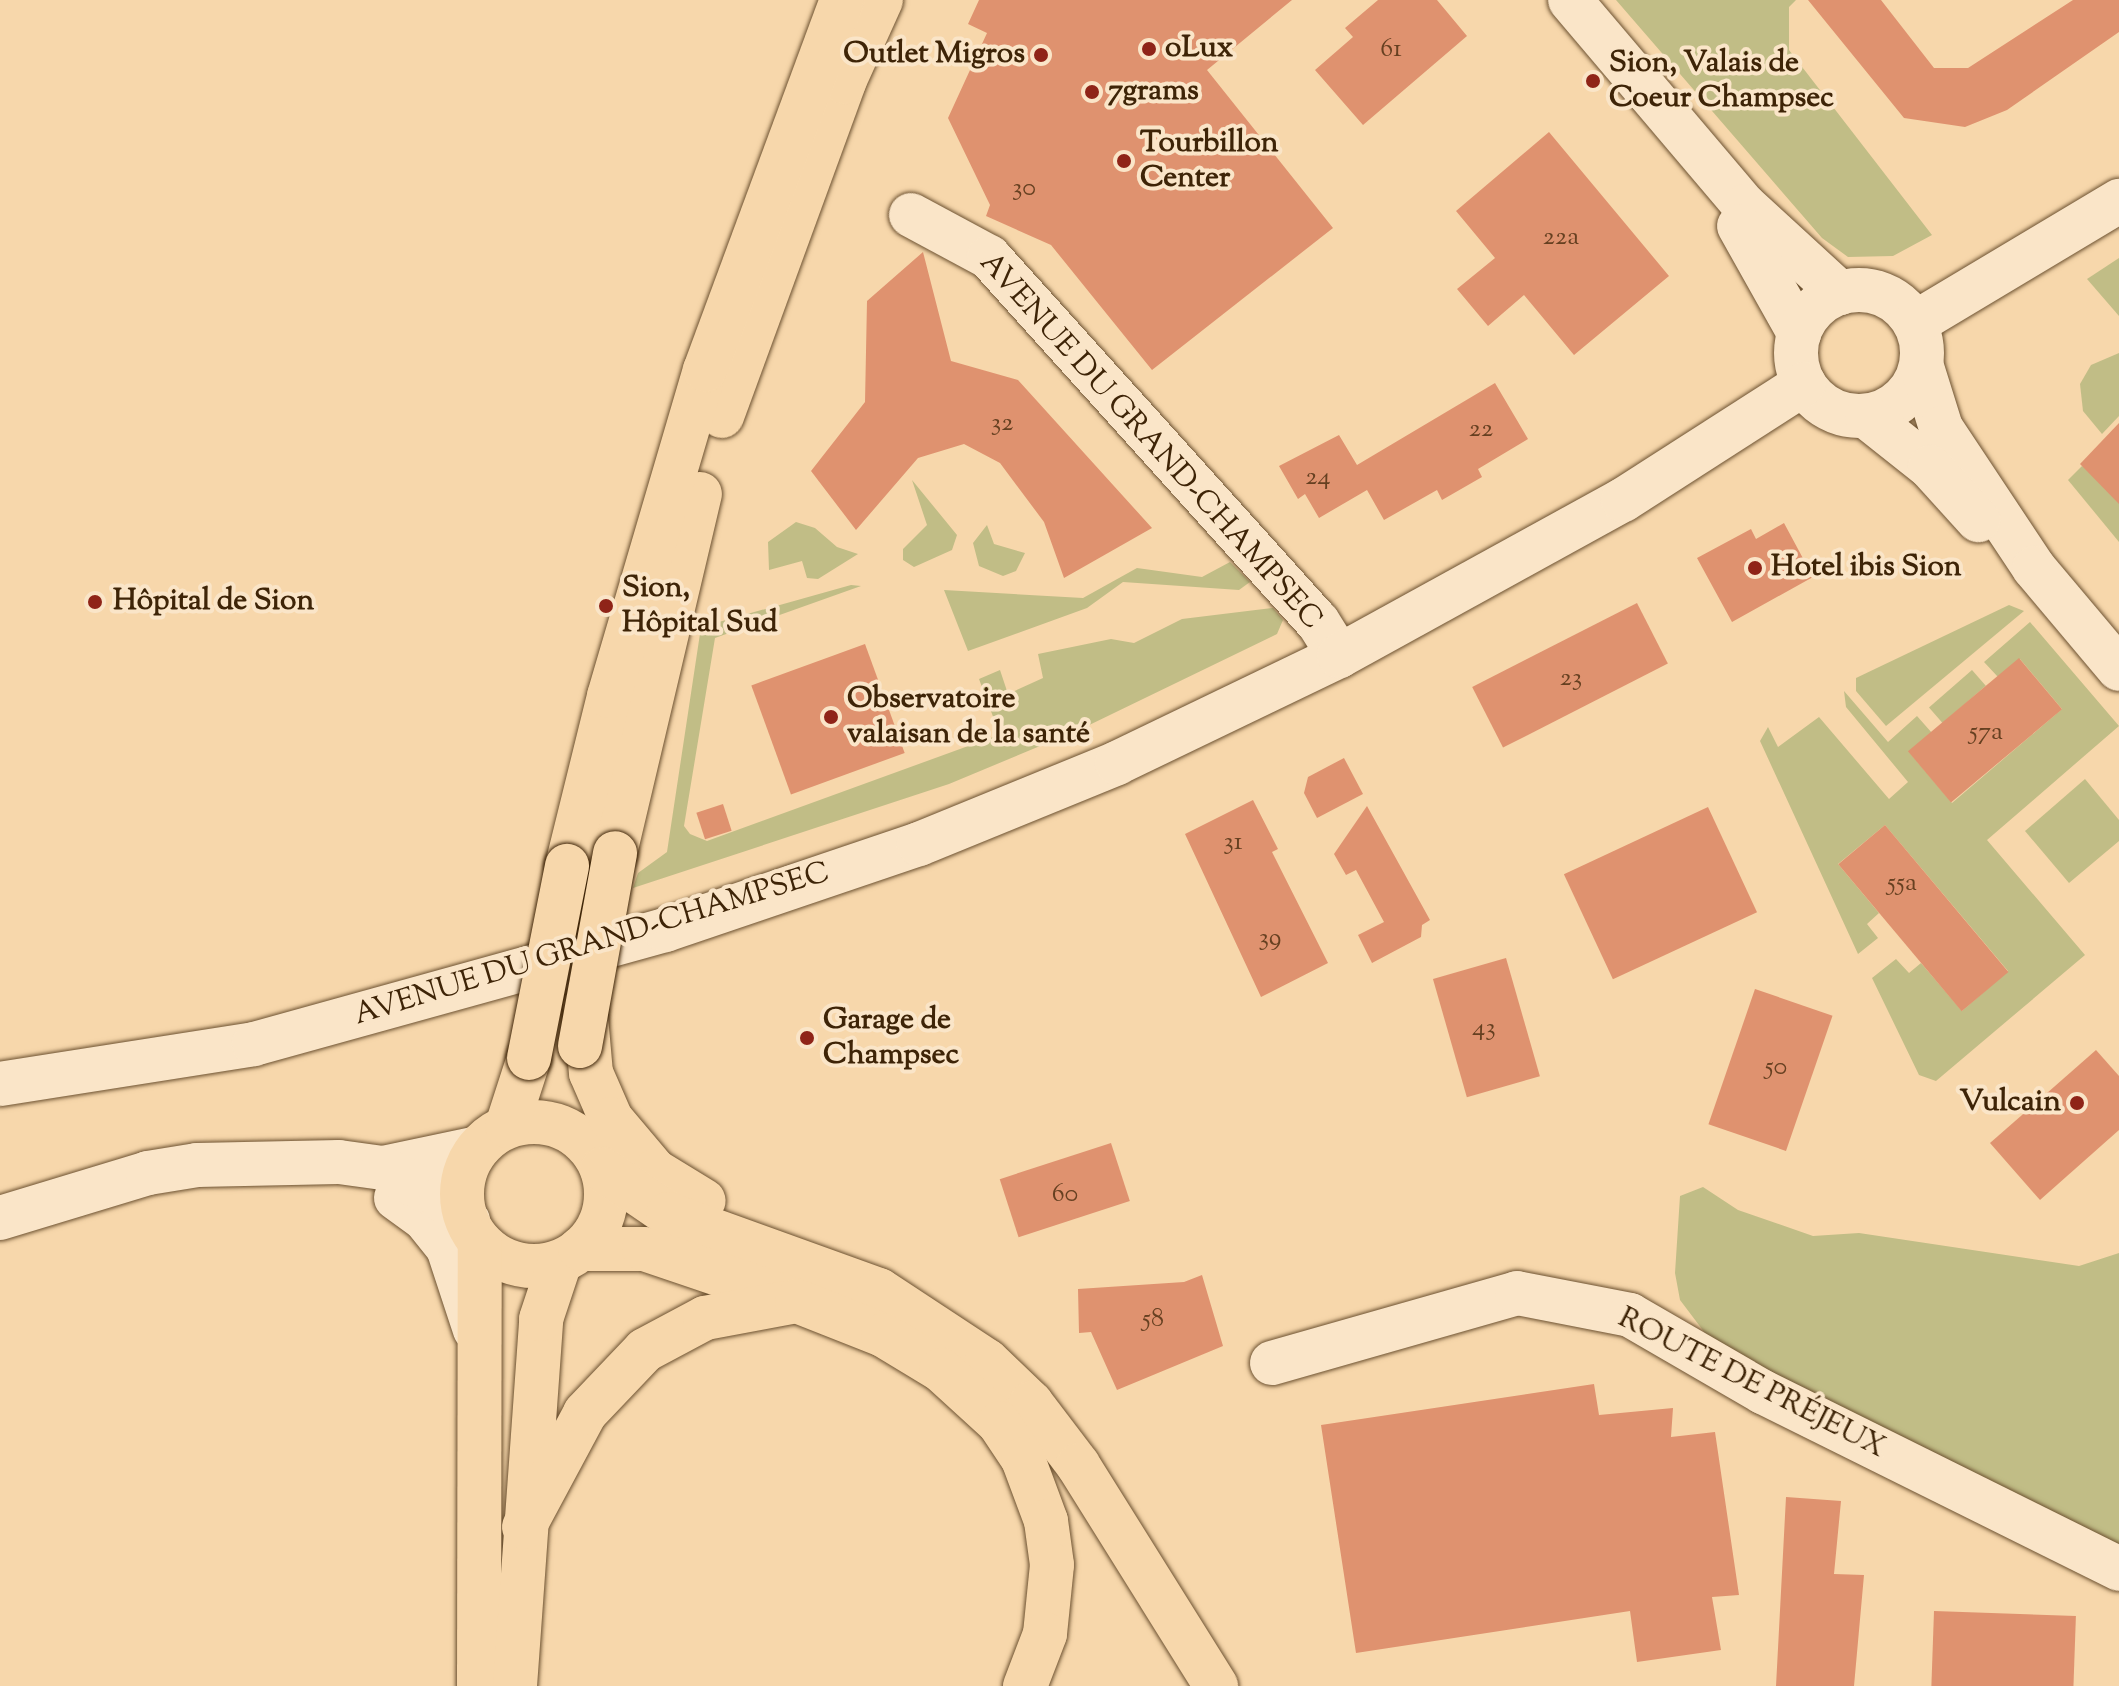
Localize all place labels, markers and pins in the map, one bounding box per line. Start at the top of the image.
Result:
place label: oLux [1165,31,1233,67]
place label: Outlet Migros [843,37,1025,73]
marker: oLux [1140,40,1158,58]
marker: Outlet Migros [1032,46,1050,64]
place label: Sion, Valais de Coeur Champsec [1609,46,1834,116]
marker: Sion, Valais de Coeur Champsec [1584,72,1602,90]
place label: 7grams [1108,74,1199,110]
marker: 7grams [1083,83,1101,101]
place label: Tourbillon Center [1140,126,1279,196]
marker: Tourbillon Center [1115,152,1133,170]
place label: Hotel ibis Sion [1771,550,1962,586]
marker: Hotel ibis Sion [1746,559,1764,577]
place label: Sion, Hôpital Sud [622,571,778,642]
place label: Hôpital de Sion [113,584,314,620]
marker: Hôpital de Sion [84,591,106,613]
marker: Sion, Hôpital Sud [597,597,615,615]
place label: Observatoire valaisan de la santé [847,682,1090,752]
marker: Observatoire valaisan de la santé [822,708,840,726]
place label: Garage de Champsec [823,1003,959,1074]
marker: Garage de Champsec [798,1029,816,1047]
place label: Vulcain [1960,1085,2061,1121]
marker: Vulcain [2068,1094,2086,1112]

